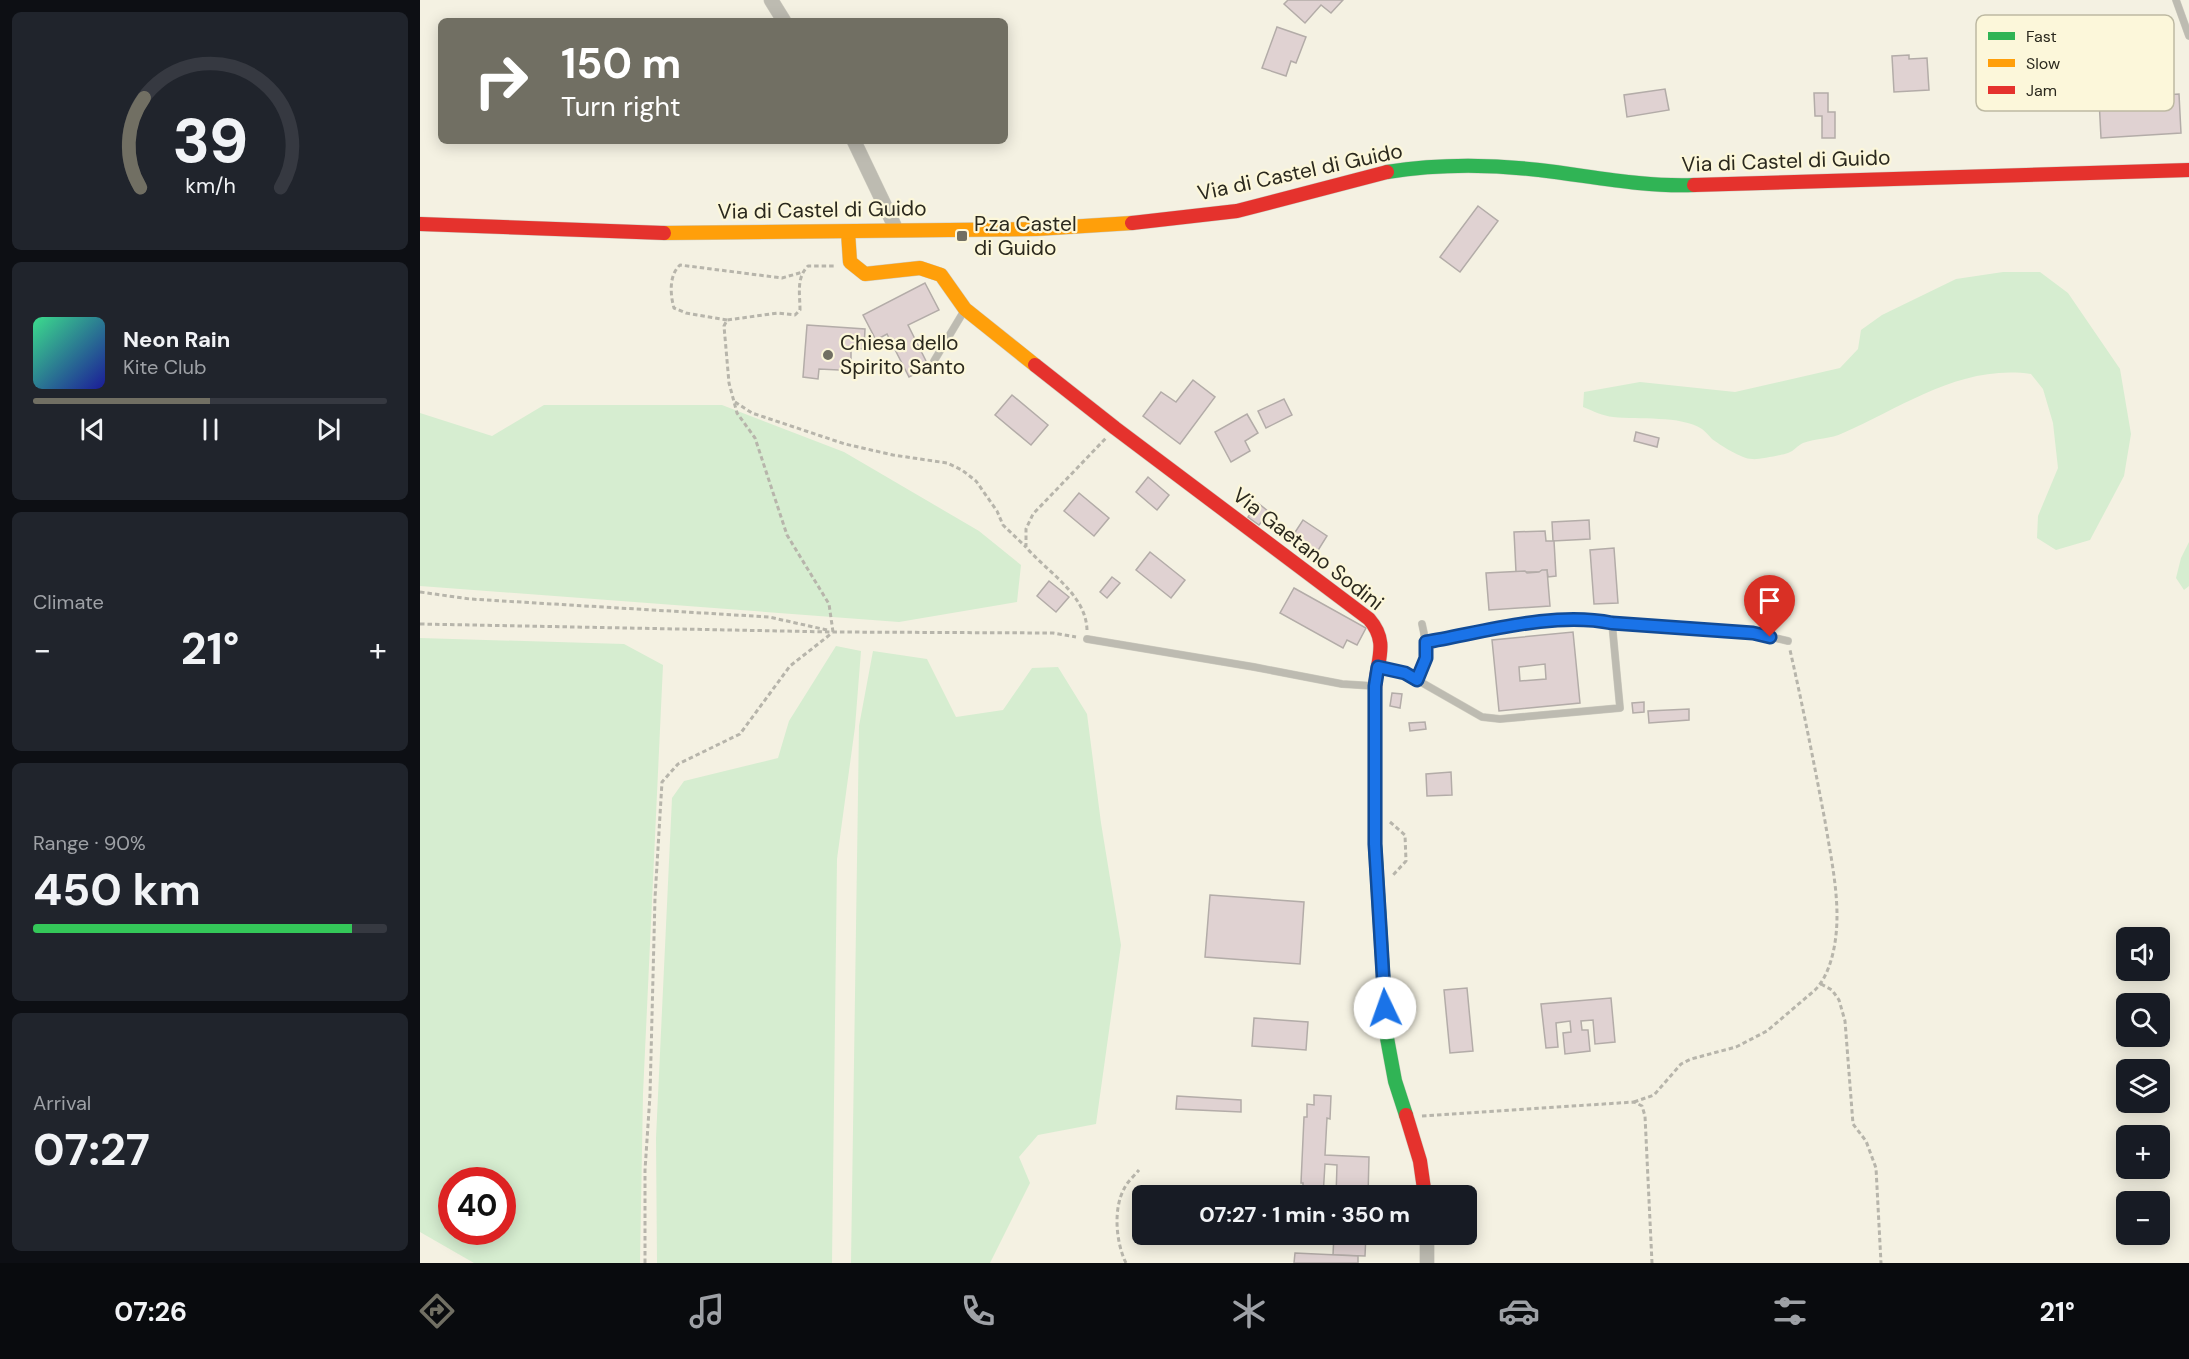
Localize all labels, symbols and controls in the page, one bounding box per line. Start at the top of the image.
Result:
legend [1976,15,2174,111]
text: Fast [2026,26,2057,47]
text: 150 m [561,36,681,91]
icon: right [462,42,540,120]
text: Slow [2026,53,2060,74]
text: Jam [2026,80,2057,101]
text: Turn right [561,89,681,124]
text: 39 [172,100,248,181]
street label: Via di Castel di Guido [1195,137,1405,207]
street label: Via di Castel di Guido [1681,143,1891,179]
text: km/h [185,172,235,200]
street label: Via di Castel di Guido [717,194,927,226]
place label: P.za Castel di Guido [974,210,1077,262]
marker: P.za Castel di Guido [955,229,969,243]
text: Neon Rain [123,325,230,354]
place label: Chiesa dello Spirito Santo [840,329,965,381]
marker: Chiesa dello Spirito Santo [821,348,835,362]
text: Kite Club [123,354,207,380]
icon: previous [76,413,109,446]
icon: pause [194,413,227,446]
icon: next [312,413,345,446]
street label: Via Gaetano Sodini [1227,481,1389,617]
pin [1744,575,1795,637]
icon: arrive [1753,584,1786,617]
text: Climate [33,589,104,615]
text: 21° [181,619,239,678]
text: − [33,628,51,671]
text: + [369,628,387,671]
text: Range · 90% [33,830,146,856]
text: 450 km [33,860,201,919]
map controls [2116,927,2170,1245]
button: sound [2116,927,2170,981]
position arrow [1353,976,1417,1040]
button: search [2116,993,2170,1047]
button: layers [2116,1059,2170,1113]
text: Arrival [33,1090,91,1116]
text: 07:27 [33,1120,150,1179]
button: + [2116,1125,2170,1179]
speed limit sign: 40 [438,1167,516,1245]
button: − [2116,1191,2170,1245]
text: 07:27 · 1 min · 350 m [1199,1200,1410,1229]
icon: directions [416,1290,458,1332]
icon: music [686,1290,728,1332]
icon: phone [957,1290,999,1332]
icon: climate [1228,1290,1270,1332]
icon: car [1498,1290,1540,1332]
icon: filters [1769,1290,1811,1332]
text: 07:26 [114,1294,187,1329]
text: 21° [2039,1294,2075,1329]

